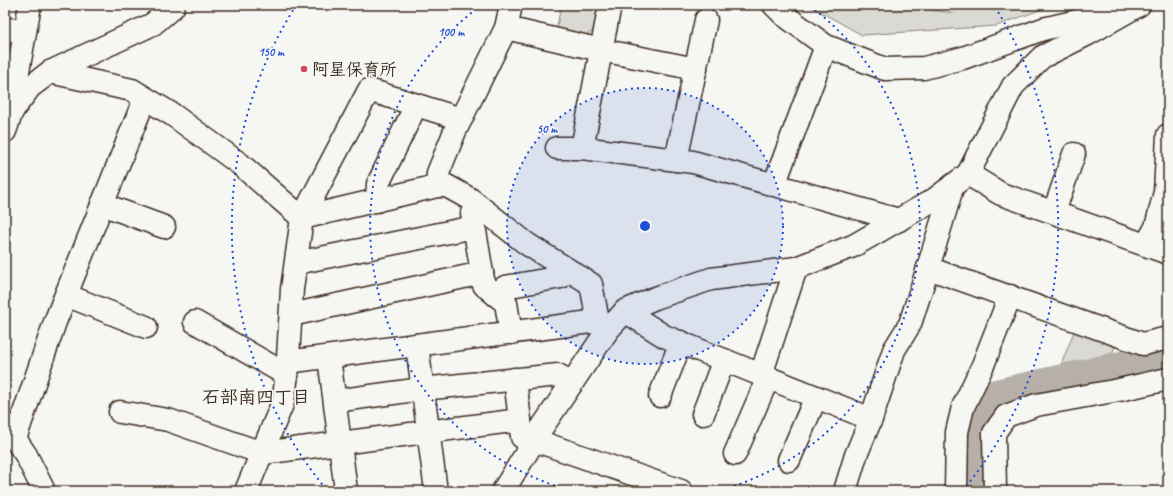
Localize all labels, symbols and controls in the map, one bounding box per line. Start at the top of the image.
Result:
text: 100 m [438,24,465,40]
text: 150 m [258,44,285,60]
place label: 阿星保育所 [312,59,397,80]
marker: 阿星保育所 [299,64,309,74]
text: 50 m [537,121,558,137]
centre of rings [638,219,652,233]
district label: 石部南四丁目 [202,386,310,408]

